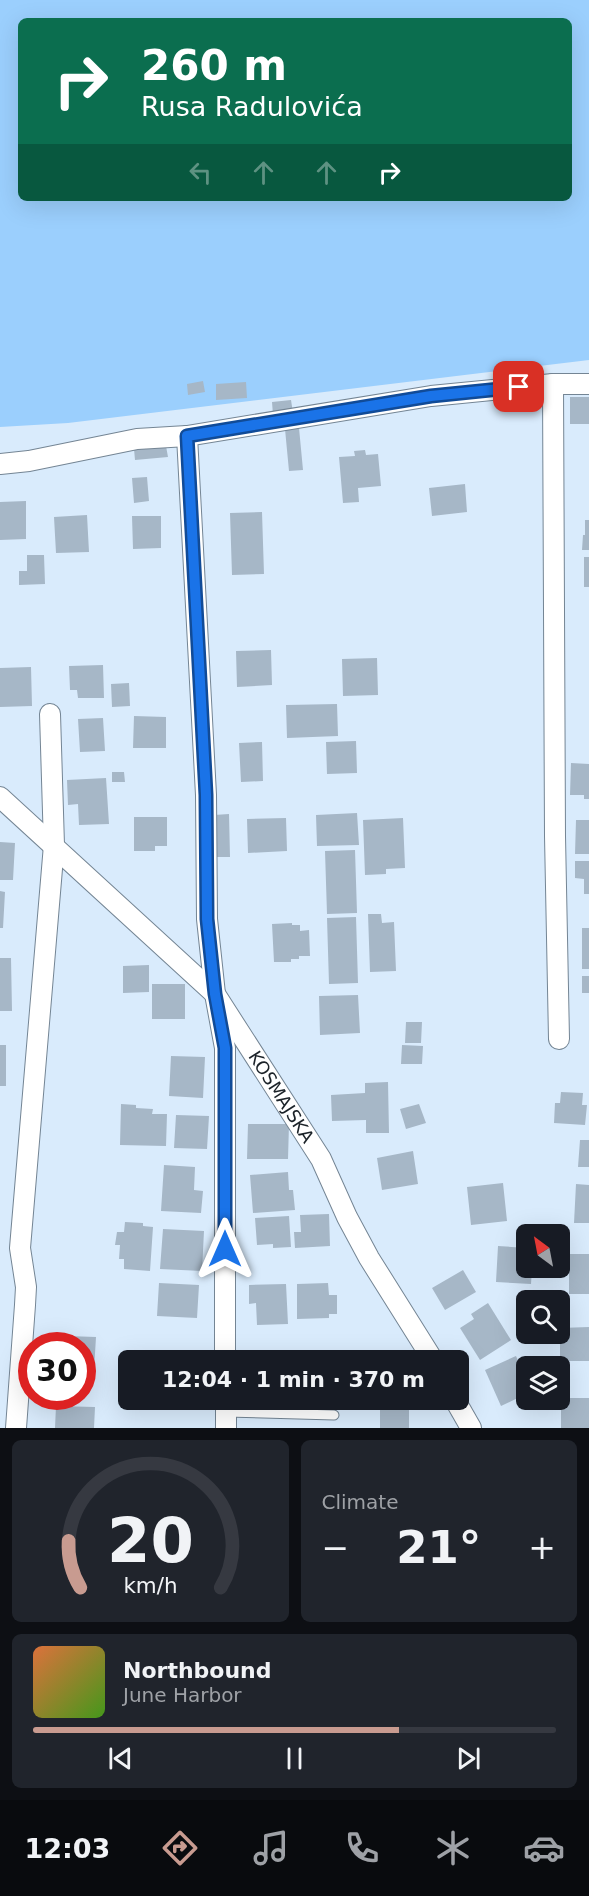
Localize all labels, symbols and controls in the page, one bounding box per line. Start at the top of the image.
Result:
text: 260 m [141,41,287,90]
icon: right [42,42,120,120]
text: Rusa Radulovića [141,91,363,122]
icon: left [184,156,217,189]
icon: ahead [247,156,280,189]
icon: ahead [310,156,343,189]
icon: right [373,156,406,189]
pin [493,361,544,412]
icon: arrive [502,370,535,403]
street label: KOSMAJSKA [244,1047,319,1147]
position arrow [193,1217,257,1281]
north arrow [516,1224,570,1278]
map controls [516,1224,570,1410]
button: search [516,1290,570,1344]
speed limit sign: 30 [18,1332,96,1410]
button: layers [516,1356,570,1410]
text: 12:04 · 1 min · 370 m [162,1367,425,1392]
text: Climate [322,1490,398,1514]
text: 20 [107,1504,194,1577]
text: 21° [396,1521,481,1574]
text: − [322,1528,349,1567]
text: + [528,1528,556,1567]
text: km/h [123,1573,177,1598]
text: Northbound [123,1658,272,1683]
text: June Harbor [123,1683,242,1707]
icon: previous [104,1742,137,1775]
icon: pause [278,1742,311,1775]
icon: next [452,1742,485,1775]
icon: directions [159,1827,201,1869]
icon: music [250,1827,292,1869]
icon: phone [341,1827,383,1869]
icon: climate [432,1827,474,1869]
icon: car [523,1827,565,1869]
text: 12:03 [24,1833,110,1864]

